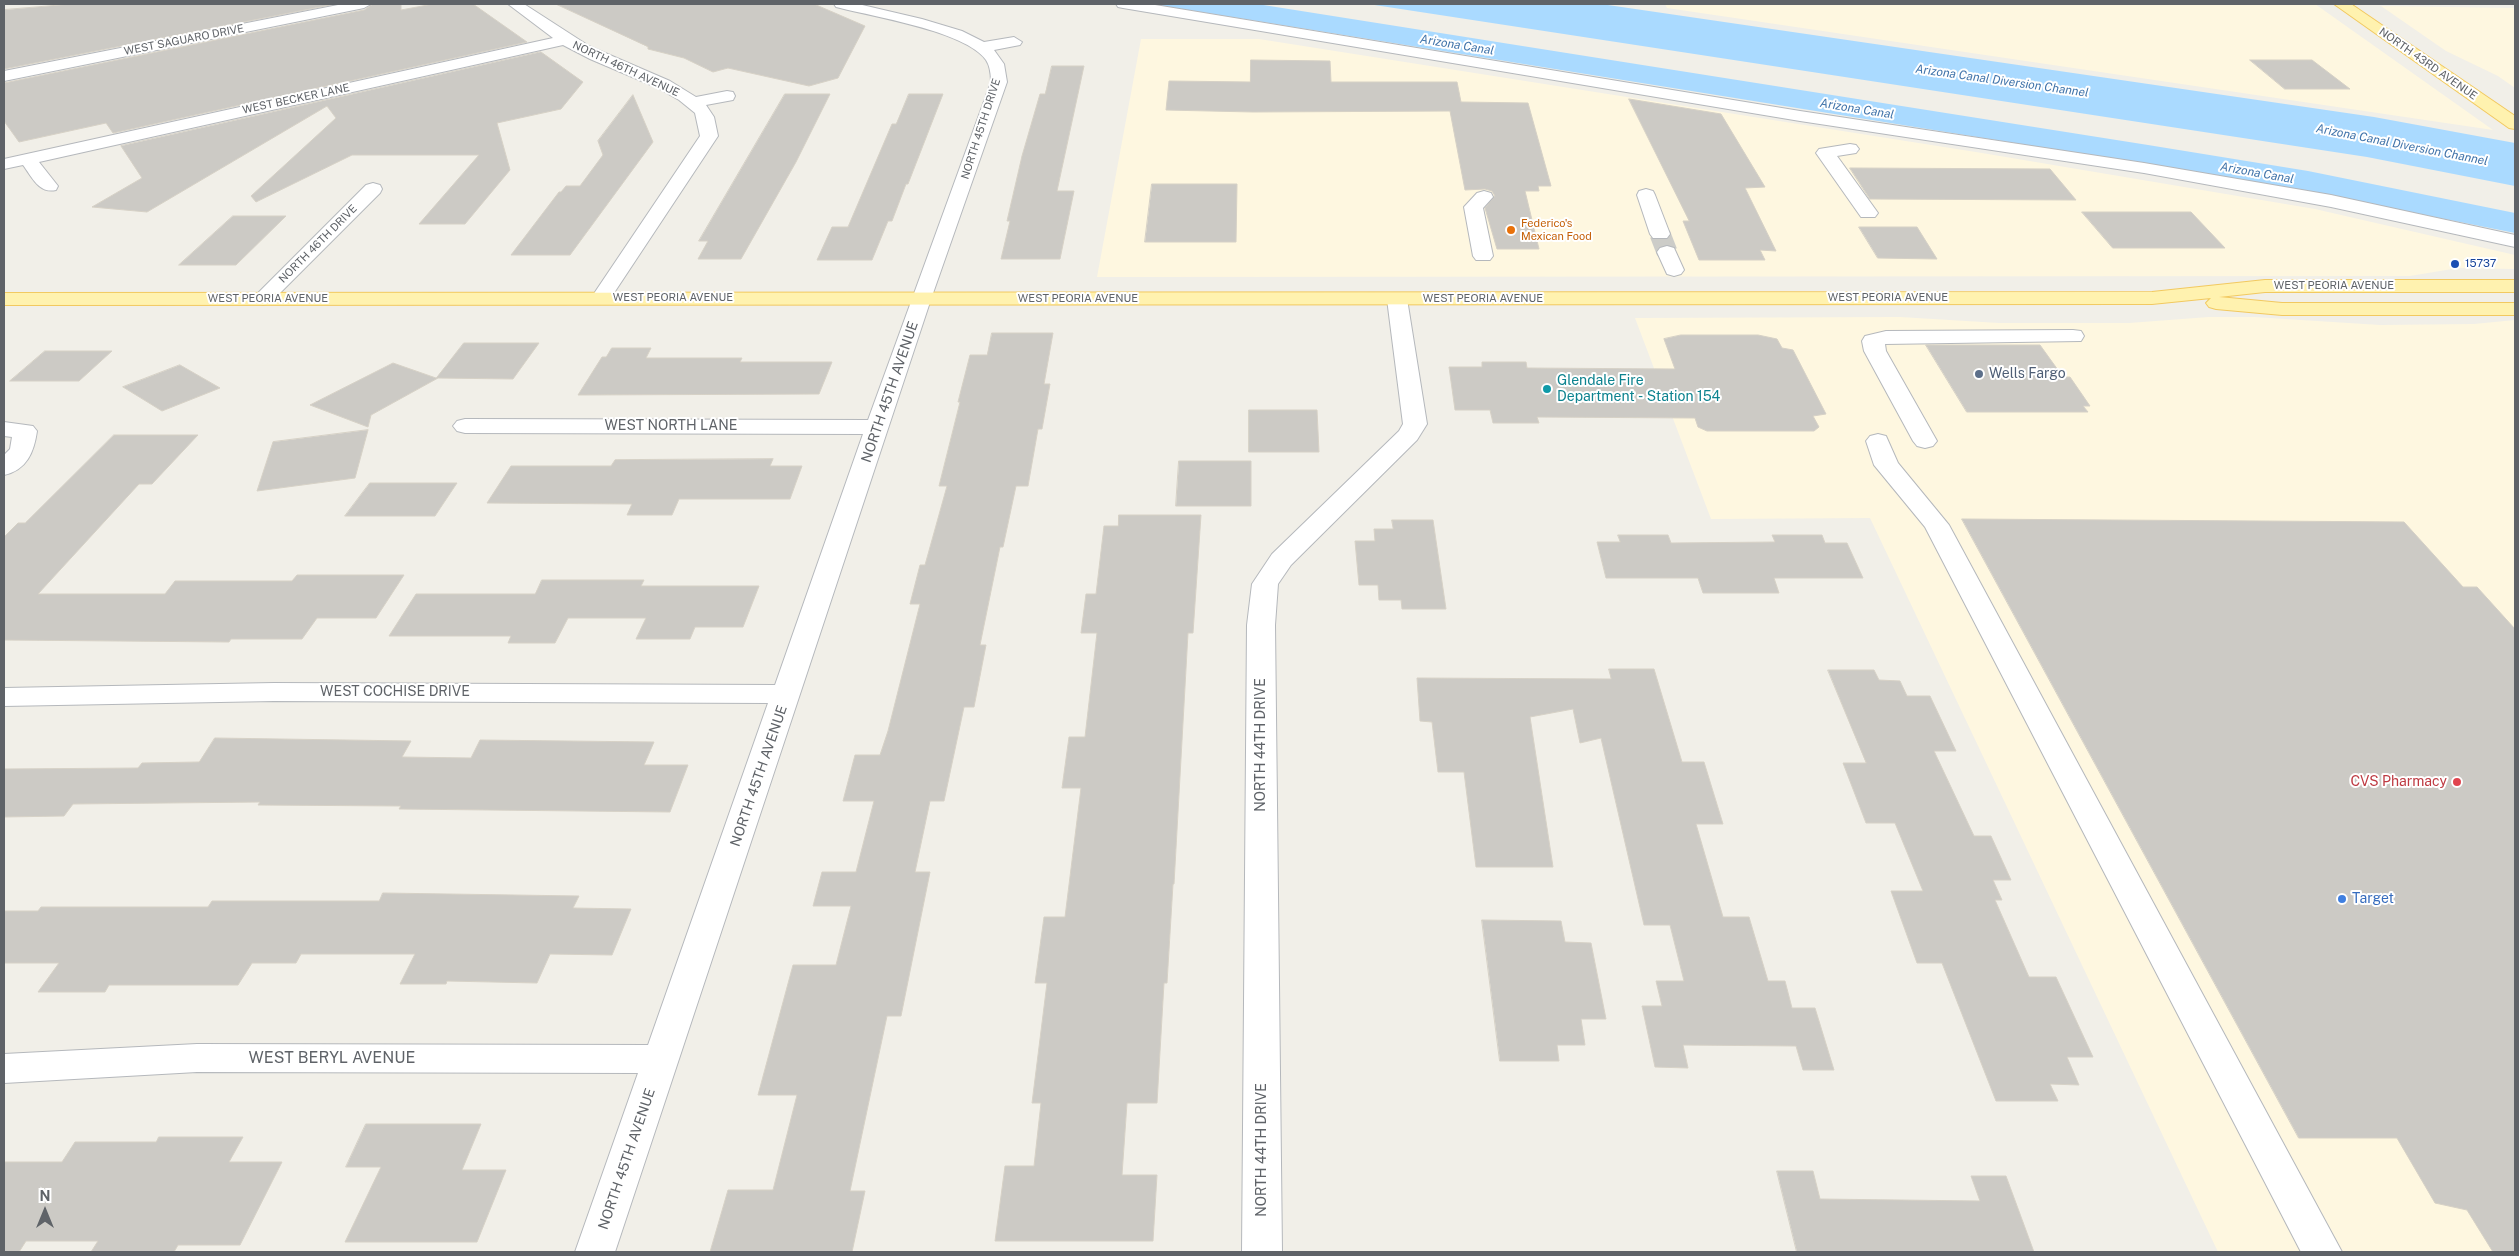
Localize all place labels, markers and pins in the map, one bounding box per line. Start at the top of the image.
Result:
place label: Federico's Mexican Food [1521,217,1592,243]
marker: Federico's Mexican Food [1505,224,1517,236]
place label: 15737 [2465,257,2496,271]
marker: 15737 [2449,258,2461,270]
place label: Wells Fargo [1989,366,2066,382]
marker: Wells Fargo [1973,368,1985,380]
place label: Glendale Fire Department - Station 154 [1557,373,1720,406]
marker: Glendale Fire Department - Station 154 [1541,383,1553,395]
place label: CVS Pharmacy [2350,774,2447,790]
marker: CVS Pharmacy [2451,776,2463,788]
place label: Target [2352,891,2394,907]
marker: Target [2336,893,2348,905]

